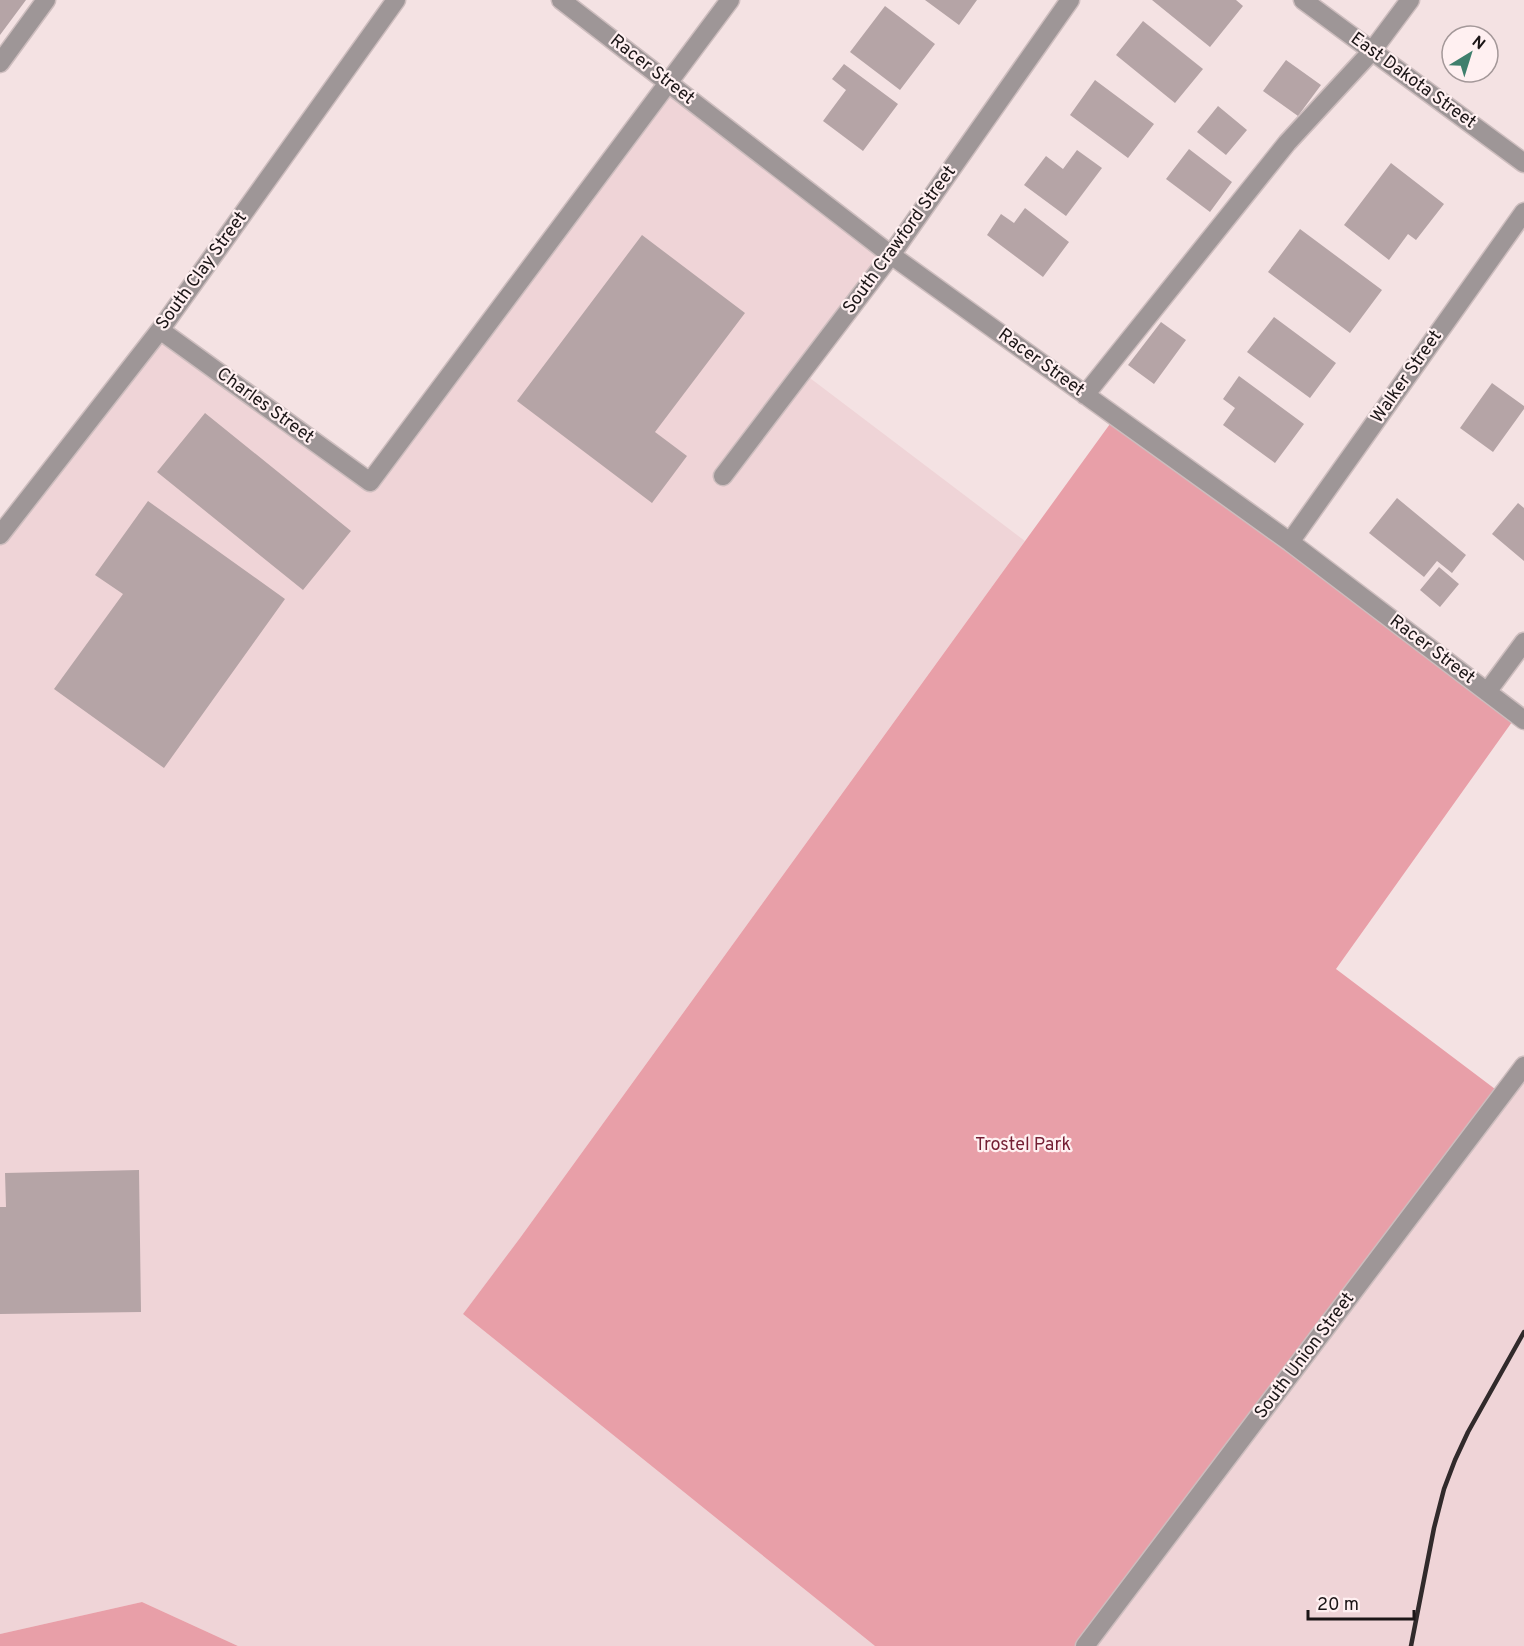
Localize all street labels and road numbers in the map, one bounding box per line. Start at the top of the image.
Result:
street label: East Dakota Street [1346,28,1480,134]
street label: Racer Street [605,30,699,110]
street label: South Crawford Street [838,161,962,319]
street label: South Clay Street [151,207,253,335]
street label: Racer Street [993,324,1089,402]
street label: Walker Street [1366,326,1448,428]
street label: Charles Street [212,363,318,449]
street label: Racer Street [1385,610,1479,690]
street label: South Union Street [1250,1288,1360,1424]

